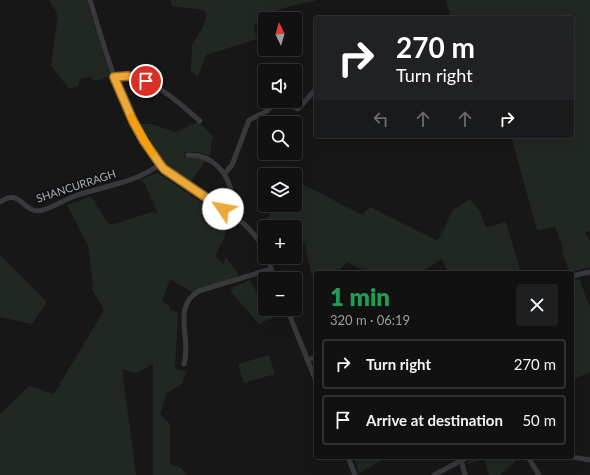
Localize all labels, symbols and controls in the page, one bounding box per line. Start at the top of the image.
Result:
north arrow [258,12,302,56]
map controls [258,12,302,316]
text: 270 m [396,30,475,64]
icon: right [330,32,382,84]
pin [129,64,163,98]
button: sound [258,64,302,108]
text: Turn right [396,64,473,86]
icon: arrive [135,70,157,92]
icon: left [370,108,392,130]
icon: ahead [412,108,434,130]
icon: ahead [454,108,476,130]
icon: right [496,108,518,130]
button: search [258,116,302,160]
street label: SHANCURRAGH [34,166,117,205]
button: layers [258,168,302,212]
position arrow [202,188,244,230]
button: + [258,220,302,264]
button: − [258,272,302,316]
text: 1 min [330,282,390,311]
button: close [516,284,558,326]
text: 320 m · 06:19 [330,312,410,328]
icon: right [332,353,354,375]
text: Turn right [366,355,431,373]
text: 270 m [514,355,556,373]
icon: arrive [332,409,354,431]
text: Arrive at destination [366,411,503,429]
text: 50 m [522,411,556,429]

